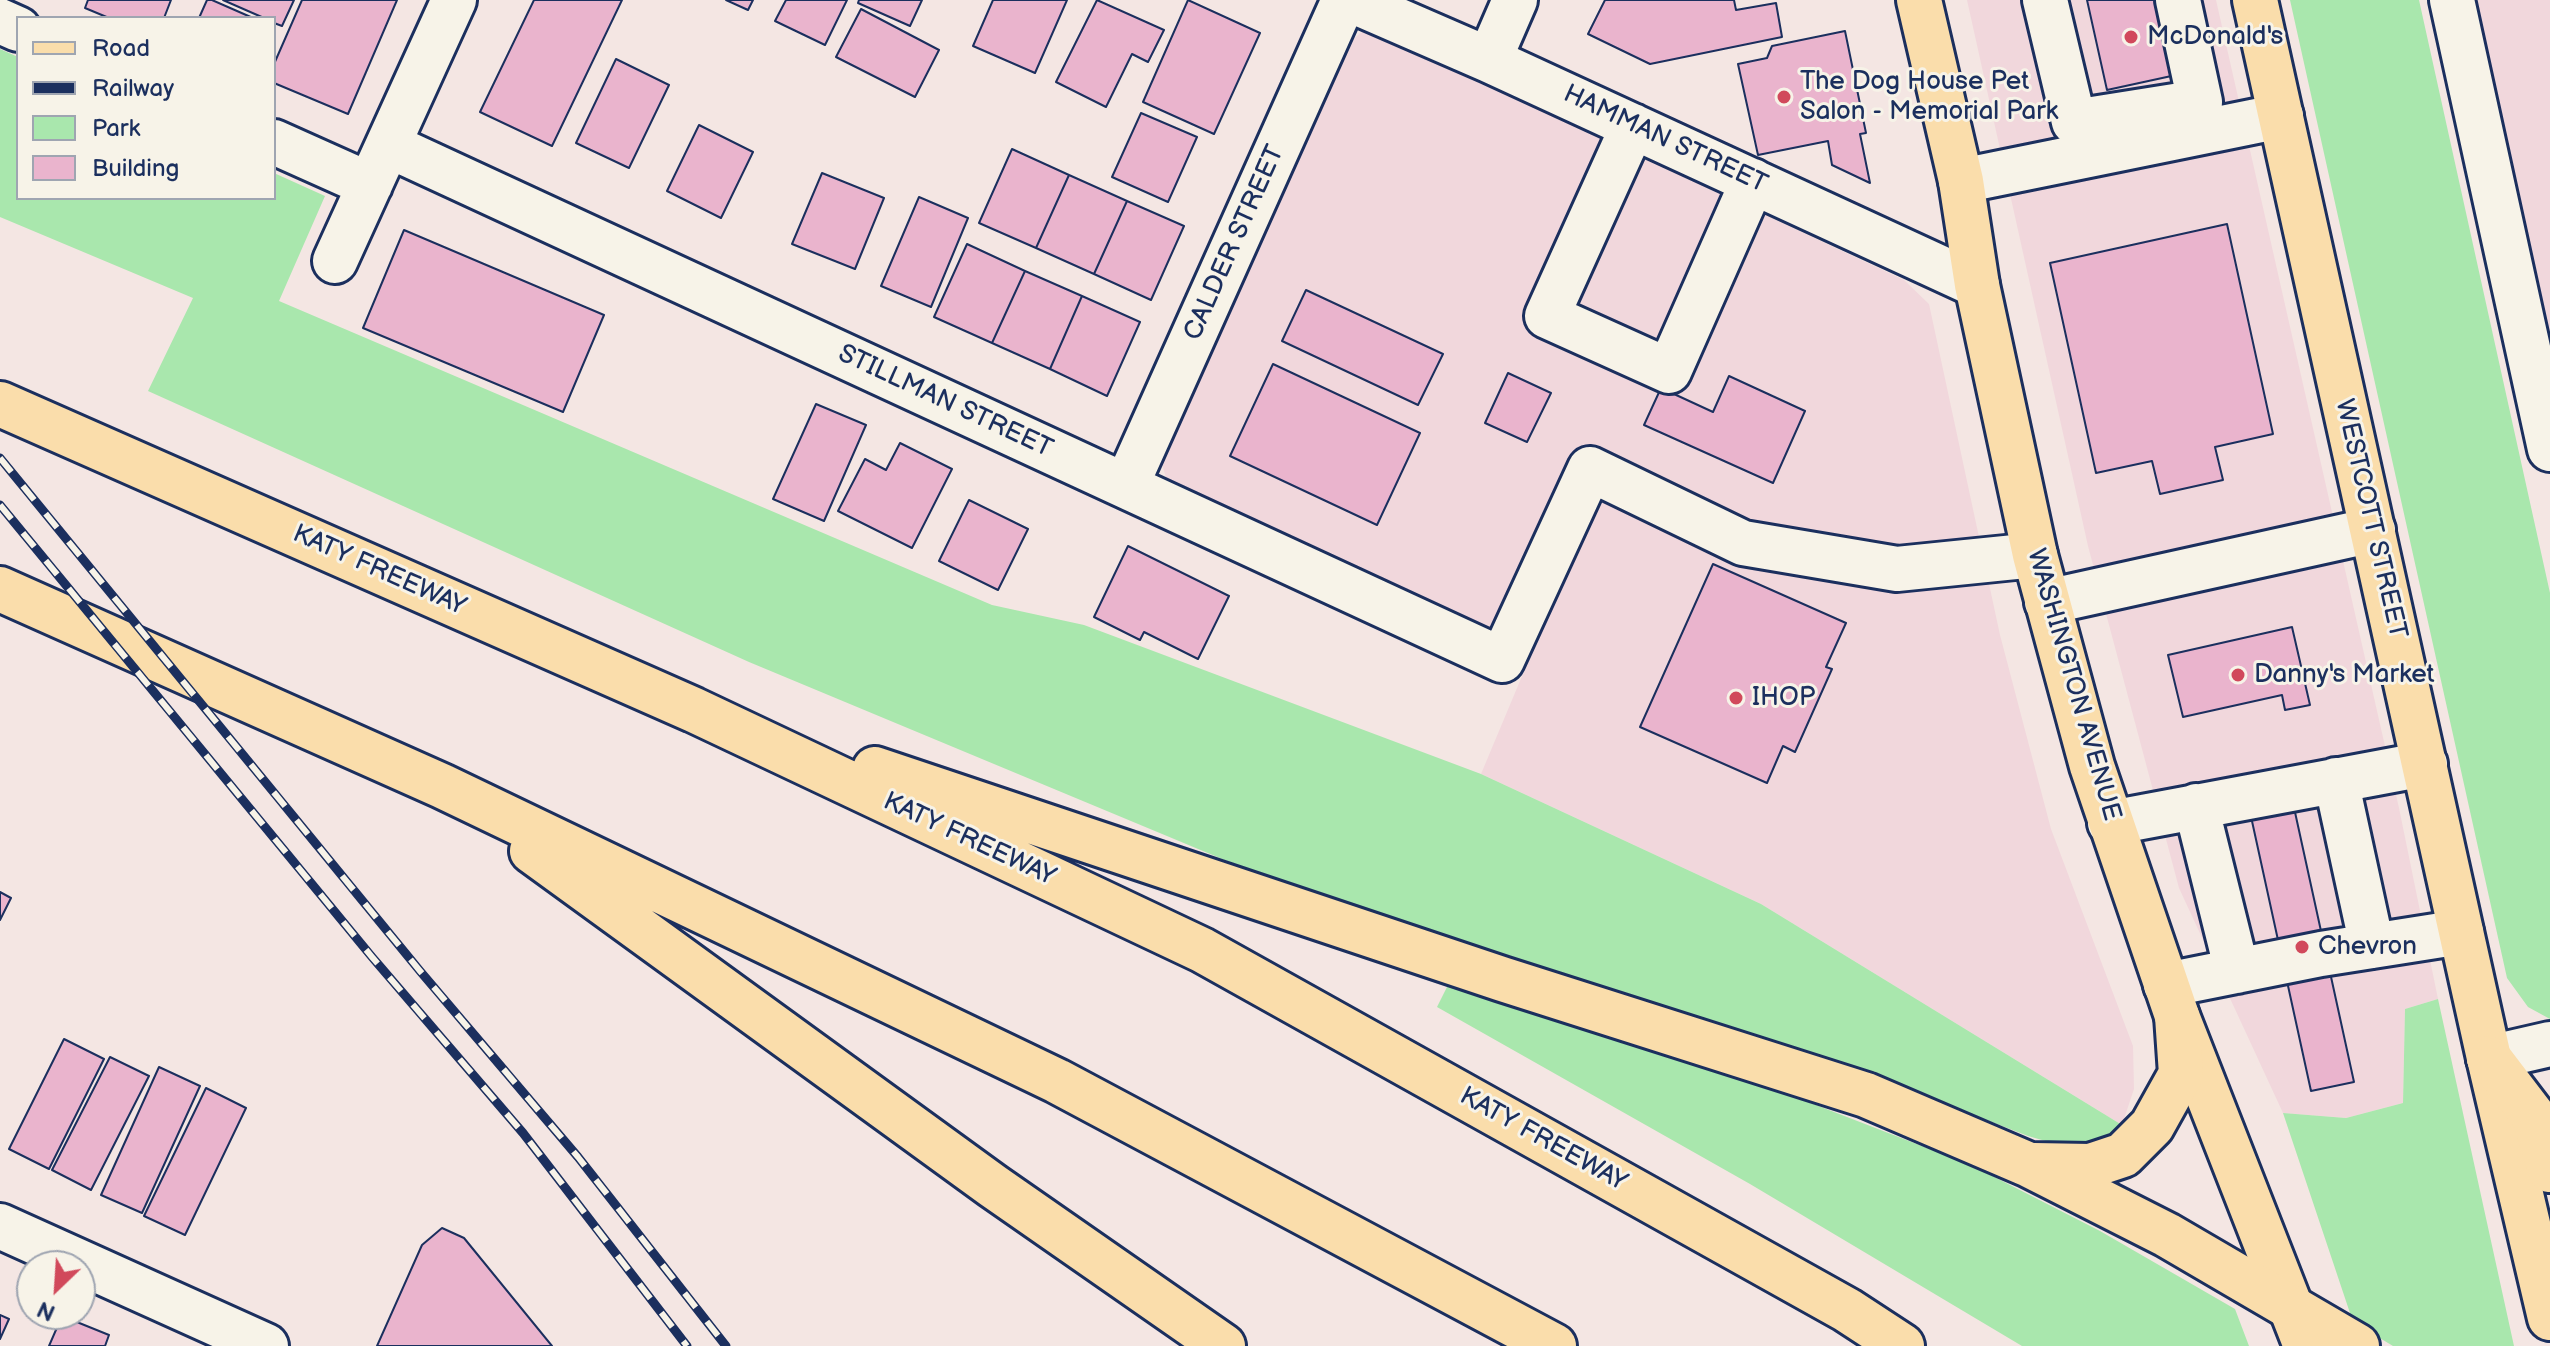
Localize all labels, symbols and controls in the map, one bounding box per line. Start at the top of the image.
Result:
legend [16,16,276,200]
place label: McDonald's [2147,21,2283,53]
marker: McDonald's [2122,28,2140,46]
text: Road [92,34,150,63]
place label: The Dog House Pet Salon - Memorial Park [1800,66,2058,128]
text: Railway [92,74,174,103]
street label: HAMMAN STREET [1558,79,1772,201]
marker: The Dog House Pet Salon - Memorial Park [1775,88,1793,106]
text: Park [92,114,140,143]
street label: CALDER STREET [1178,141,1292,345]
text: Building [92,154,179,183]
street label: STILLMAN STREET [833,339,1057,465]
street label: WESTCOTT STREET [2327,396,2413,642]
street label: KATY FREEWAY [288,519,470,623]
street label: WASHINGTON AVENUE [2019,545,2127,825]
place label: Danny's Market [2254,659,2435,691]
marker: Danny's Market [2229,666,2247,684]
place label: IHOP [1752,682,1815,714]
marker: IHOP [1727,689,1745,707]
street label: KATY FREEWAY [878,786,1060,894]
place label: Chevron [2318,931,2417,963]
marker: Chevron [2293,938,2311,956]
street label: KATY FREEWAY [1454,1081,1632,1199]
north arrow [16,1250,96,1330]
text: N [33,1295,60,1326]

